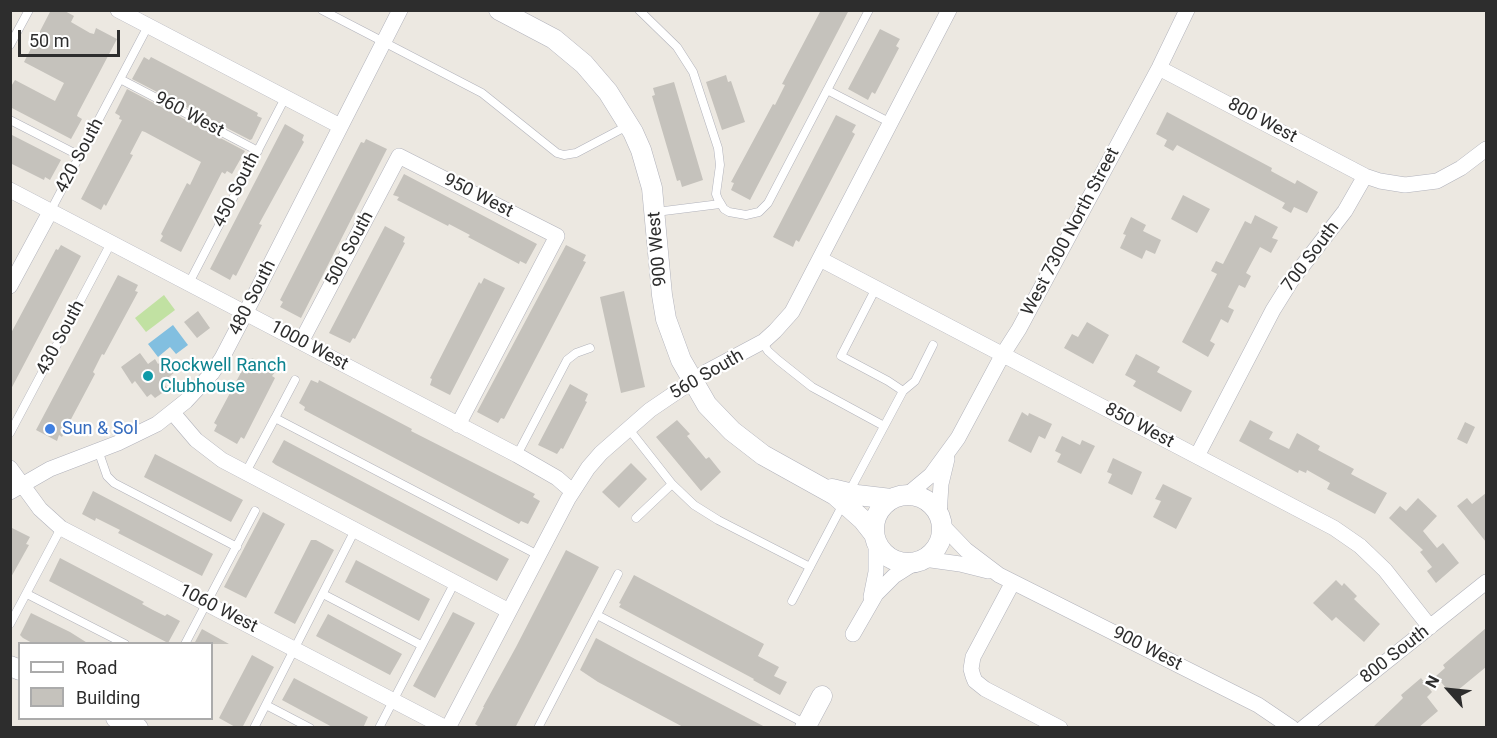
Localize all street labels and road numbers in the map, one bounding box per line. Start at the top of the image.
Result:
street label: 960 West [151,88,227,142]
street label: 800 West [1224,94,1300,148]
street label: 420 South [51,115,109,197]
street label: West 7300 North Street [1018,144,1124,320]
street label: 450 South [209,149,265,231]
street label: 950 West [440,169,516,223]
street label: 500 South [321,208,379,290]
street label: 900 West [644,211,672,287]
street label: 700 South [1278,218,1344,296]
street label: 480 South [225,257,281,339]
street label: 430 South [32,297,90,379]
street label: 1000 West [266,316,352,376]
street label: 560 South [666,345,748,405]
street label: 850 West [1101,399,1177,453]
street label: 1060 West [175,580,261,638]
street label: 800 South [1356,621,1434,689]
street label: 900 West [1109,622,1185,676]

